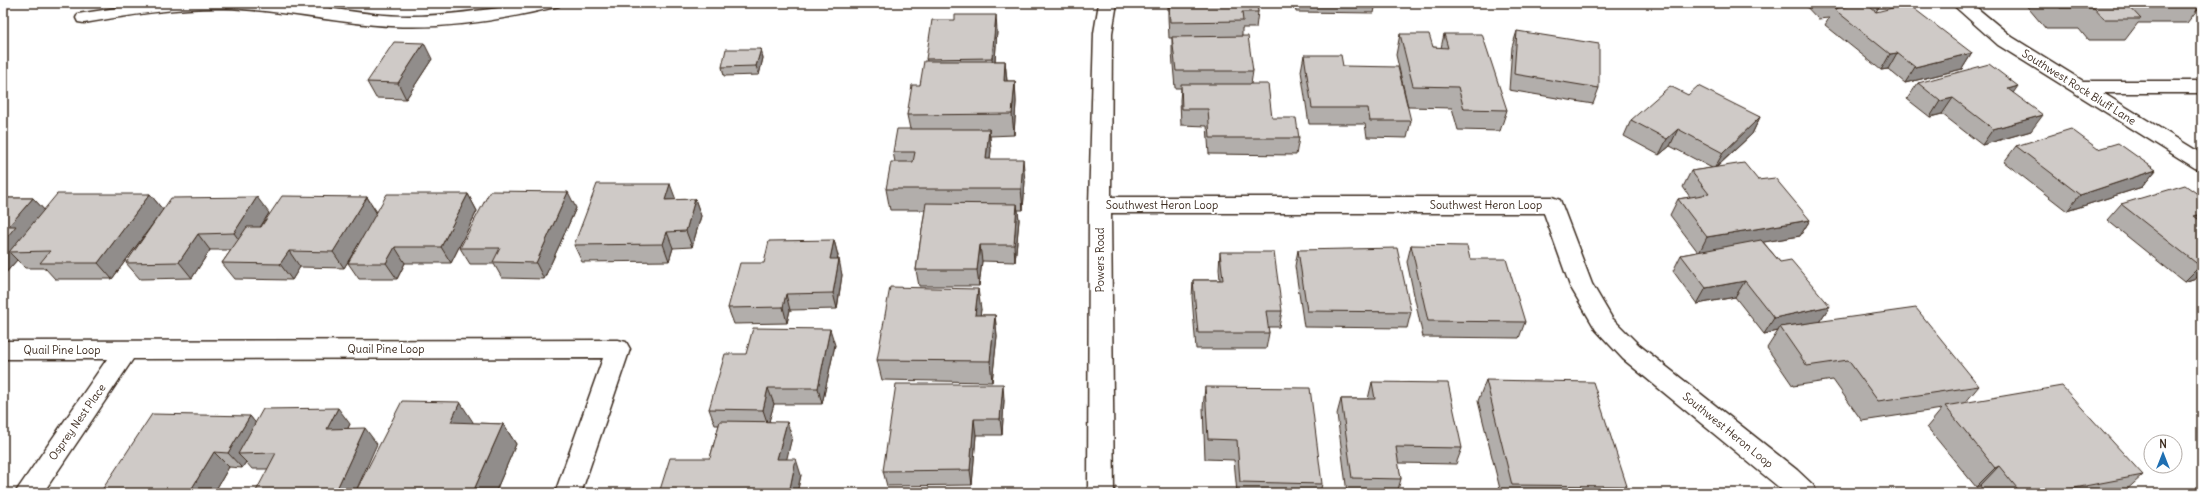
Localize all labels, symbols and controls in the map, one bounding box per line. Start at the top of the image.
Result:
street label: Southwest Rock Bluff Lane [2019,46,2139,128]
street label: Southwest Heron Loop [1106,198,1218,212]
street label: Southwest Heron Loop [1430,198,1542,212]
street label: Powers Road [1093,227,1107,293]
street label: Quail Pine Loop [348,342,424,356]
street label: Quail Pine Loop [24,343,100,357]
street label: Osprey Nest Place [45,381,109,463]
street label: Southwest Heron Loop [1680,389,1776,471]
north arrow [2143,434,2183,474]
text: N [2159,437,2167,451]

